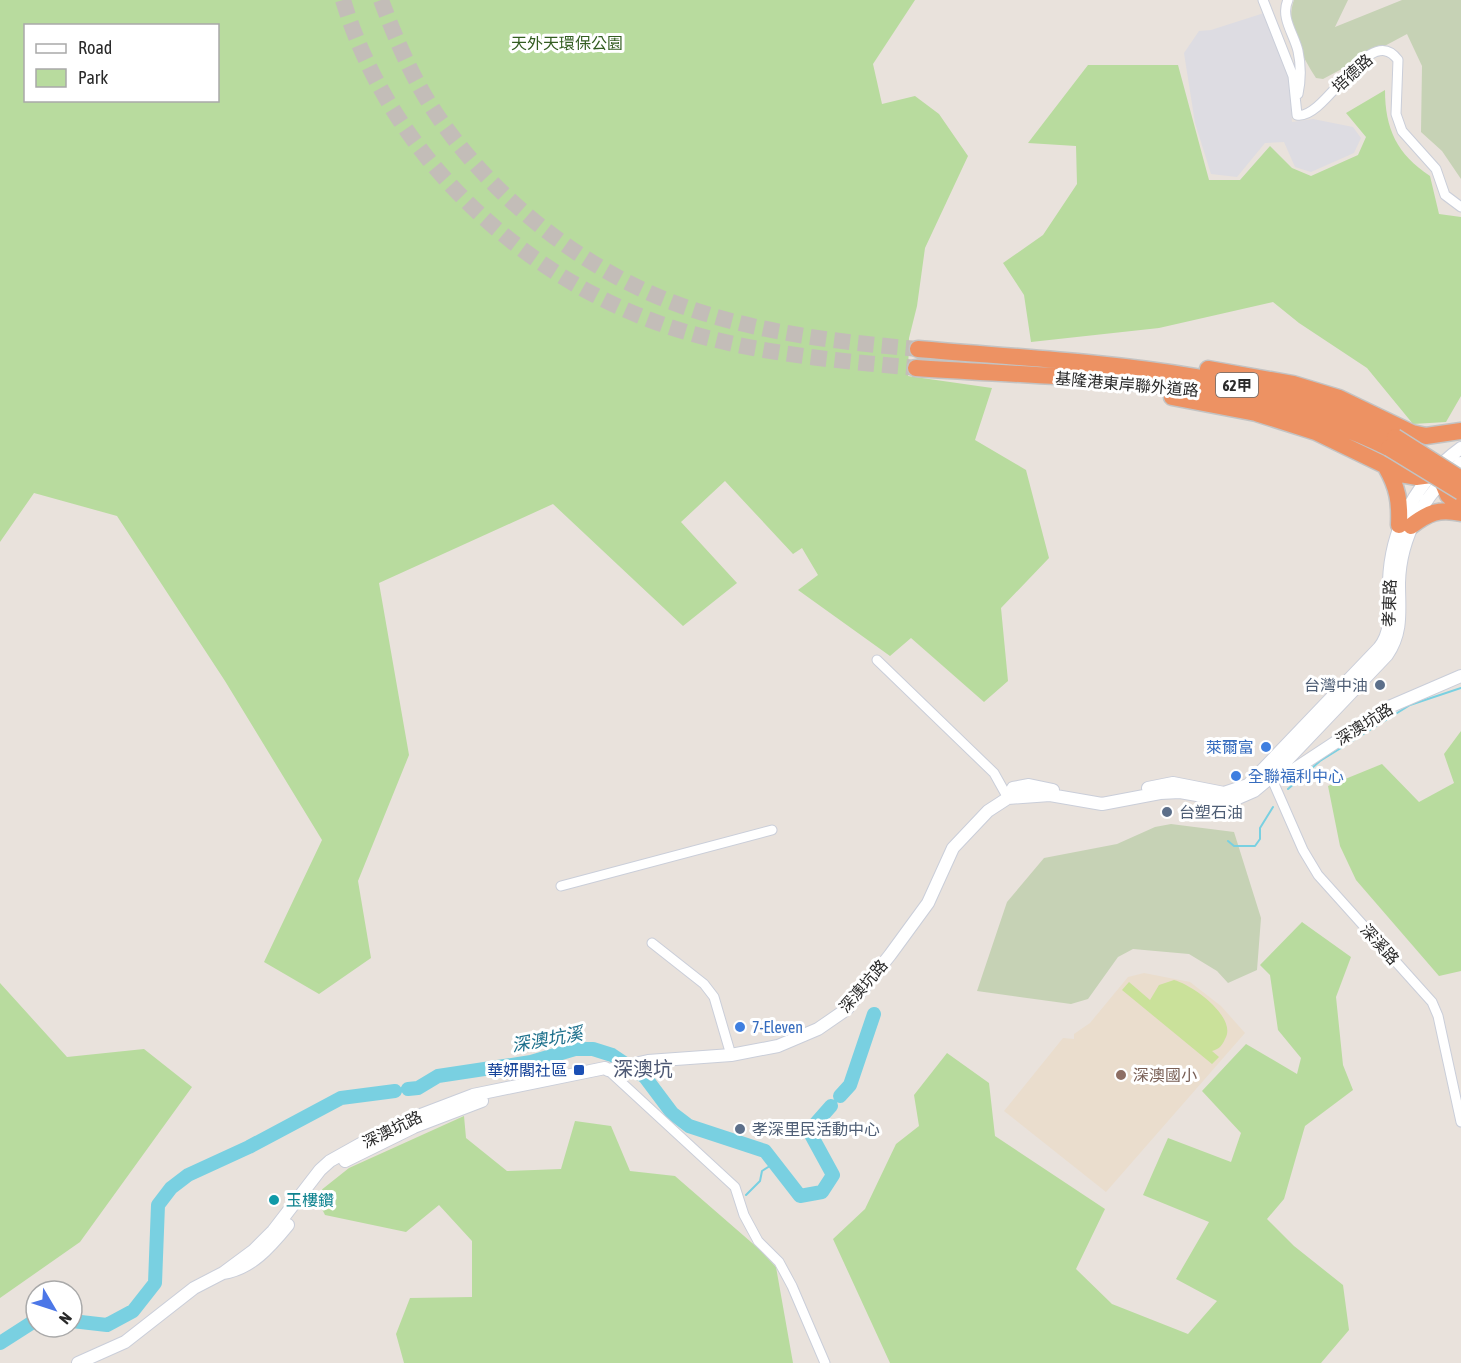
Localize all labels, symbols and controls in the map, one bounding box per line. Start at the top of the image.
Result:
legend [24,24,219,102]
park label: 天外天環保公園 [511,34,623,52]
text: Road [78,37,112,58]
street label: 培德路 [1328,50,1376,96]
text: Park [78,67,108,88]
street label: 基隆港東岸聯外道路 [1054,369,1200,399]
road number: 62甲 [1216,373,1258,397]
street label: 孝東路 [1379,579,1399,627]
place label: 台灣中油 [1304,676,1368,694]
marker: 台灣中油 [1373,678,1387,692]
street label: 深澳坑路 [1332,699,1396,749]
place label: 萊爾富 [1206,738,1254,756]
marker: 萊爾富 [1259,740,1273,754]
place label: 全聯福利中心 [1248,767,1344,785]
marker: 全聯福利中心 [1229,769,1243,783]
place label: 台塑石油 [1179,803,1243,821]
marker: 台塑石油 [1160,805,1174,819]
street label: 深溪路 [1357,920,1403,968]
street label: 深澳坑路 [835,956,891,1016]
place label: 7-Eleven [752,1018,803,1036]
marker: 7-Eleven [733,1020,747,1034]
water label: 深澳坑溪 [510,1022,587,1056]
district label: 深澳坑 [613,1057,673,1080]
place label: 華妍閣社區 [487,1061,567,1079]
marker: 華妍閣社區 [572,1063,586,1077]
place label: 深澳國小 [1133,1066,1197,1084]
marker: 深澳國小 [1114,1068,1128,1082]
street label: 深澳坑路 [359,1107,425,1151]
place label: 孝深里民活動中心 [752,1120,880,1138]
marker: 孝深里民活動中心 [733,1122,747,1136]
place label: 玉樓鑽 [286,1191,334,1209]
marker: 玉樓鑽 [267,1193,281,1207]
north arrow [24,1279,84,1339]
text: N [56,1309,76,1328]

